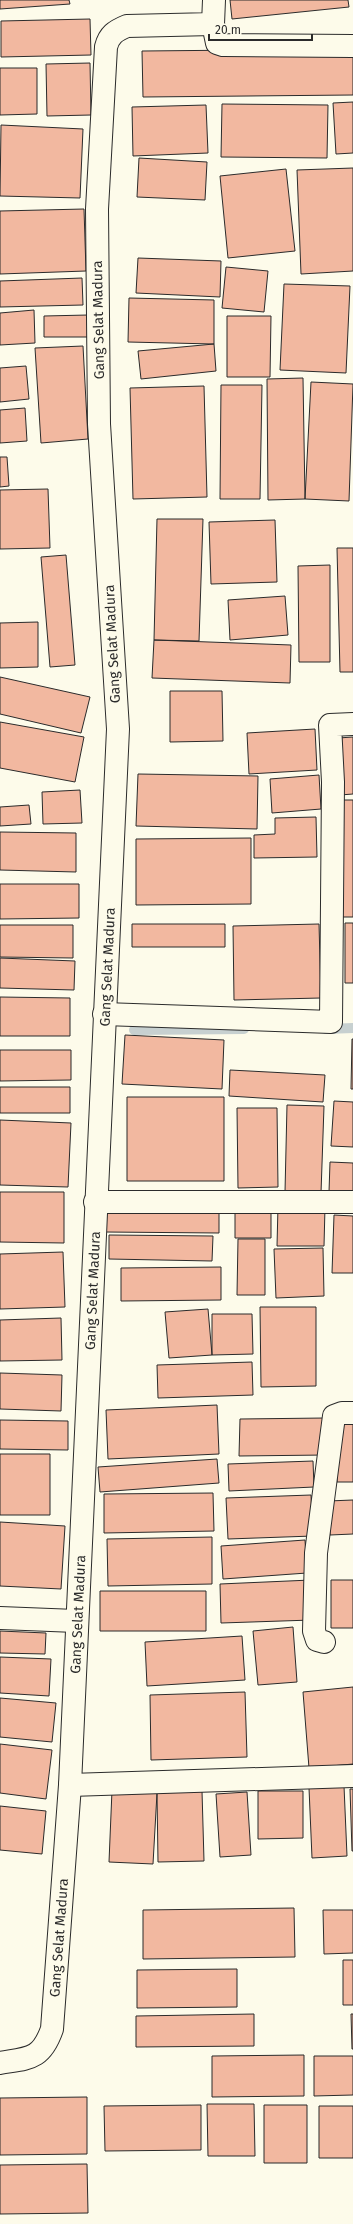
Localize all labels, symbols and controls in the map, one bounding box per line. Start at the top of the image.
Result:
scale bar [209,16,312,42]
text: 20 m [215,23,241,37]
street label: Gang Selat Madura [89,260,108,380]
street label: Gang Selat Madura [101,584,124,704]
street label: Gang Selat Madura [96,907,119,1027]
street label: Gang Selat Madura [82,1231,104,1350]
street label: Gang Selat Madura [67,1554,89,1674]
street label: Gang Selat Madura [46,1878,72,1998]

